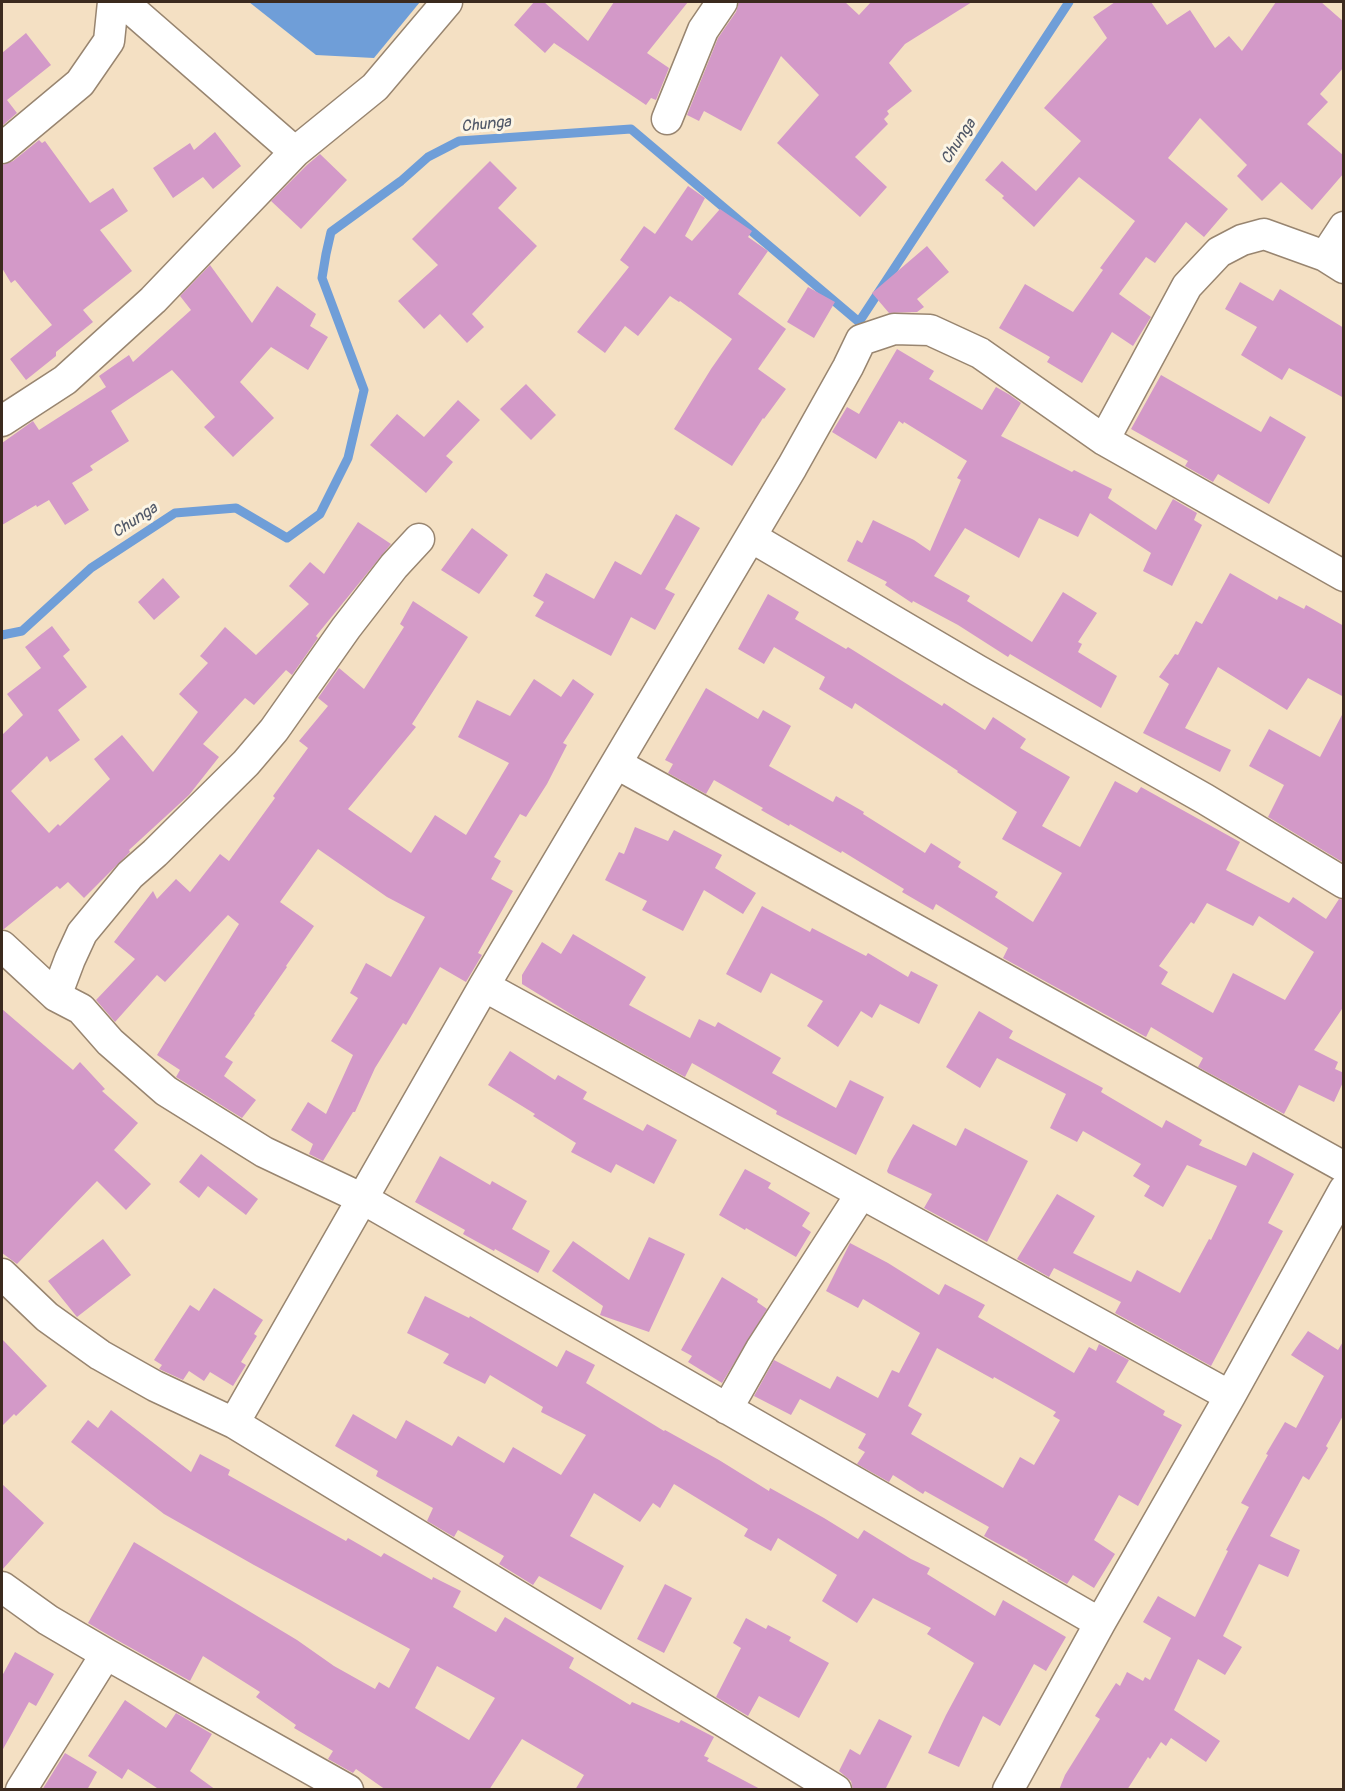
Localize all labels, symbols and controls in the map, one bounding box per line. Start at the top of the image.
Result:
water label: Chunga [460,113,512,137]
water label: Chunga [937,116,981,168]
water label: Chunga [109,499,161,543]

